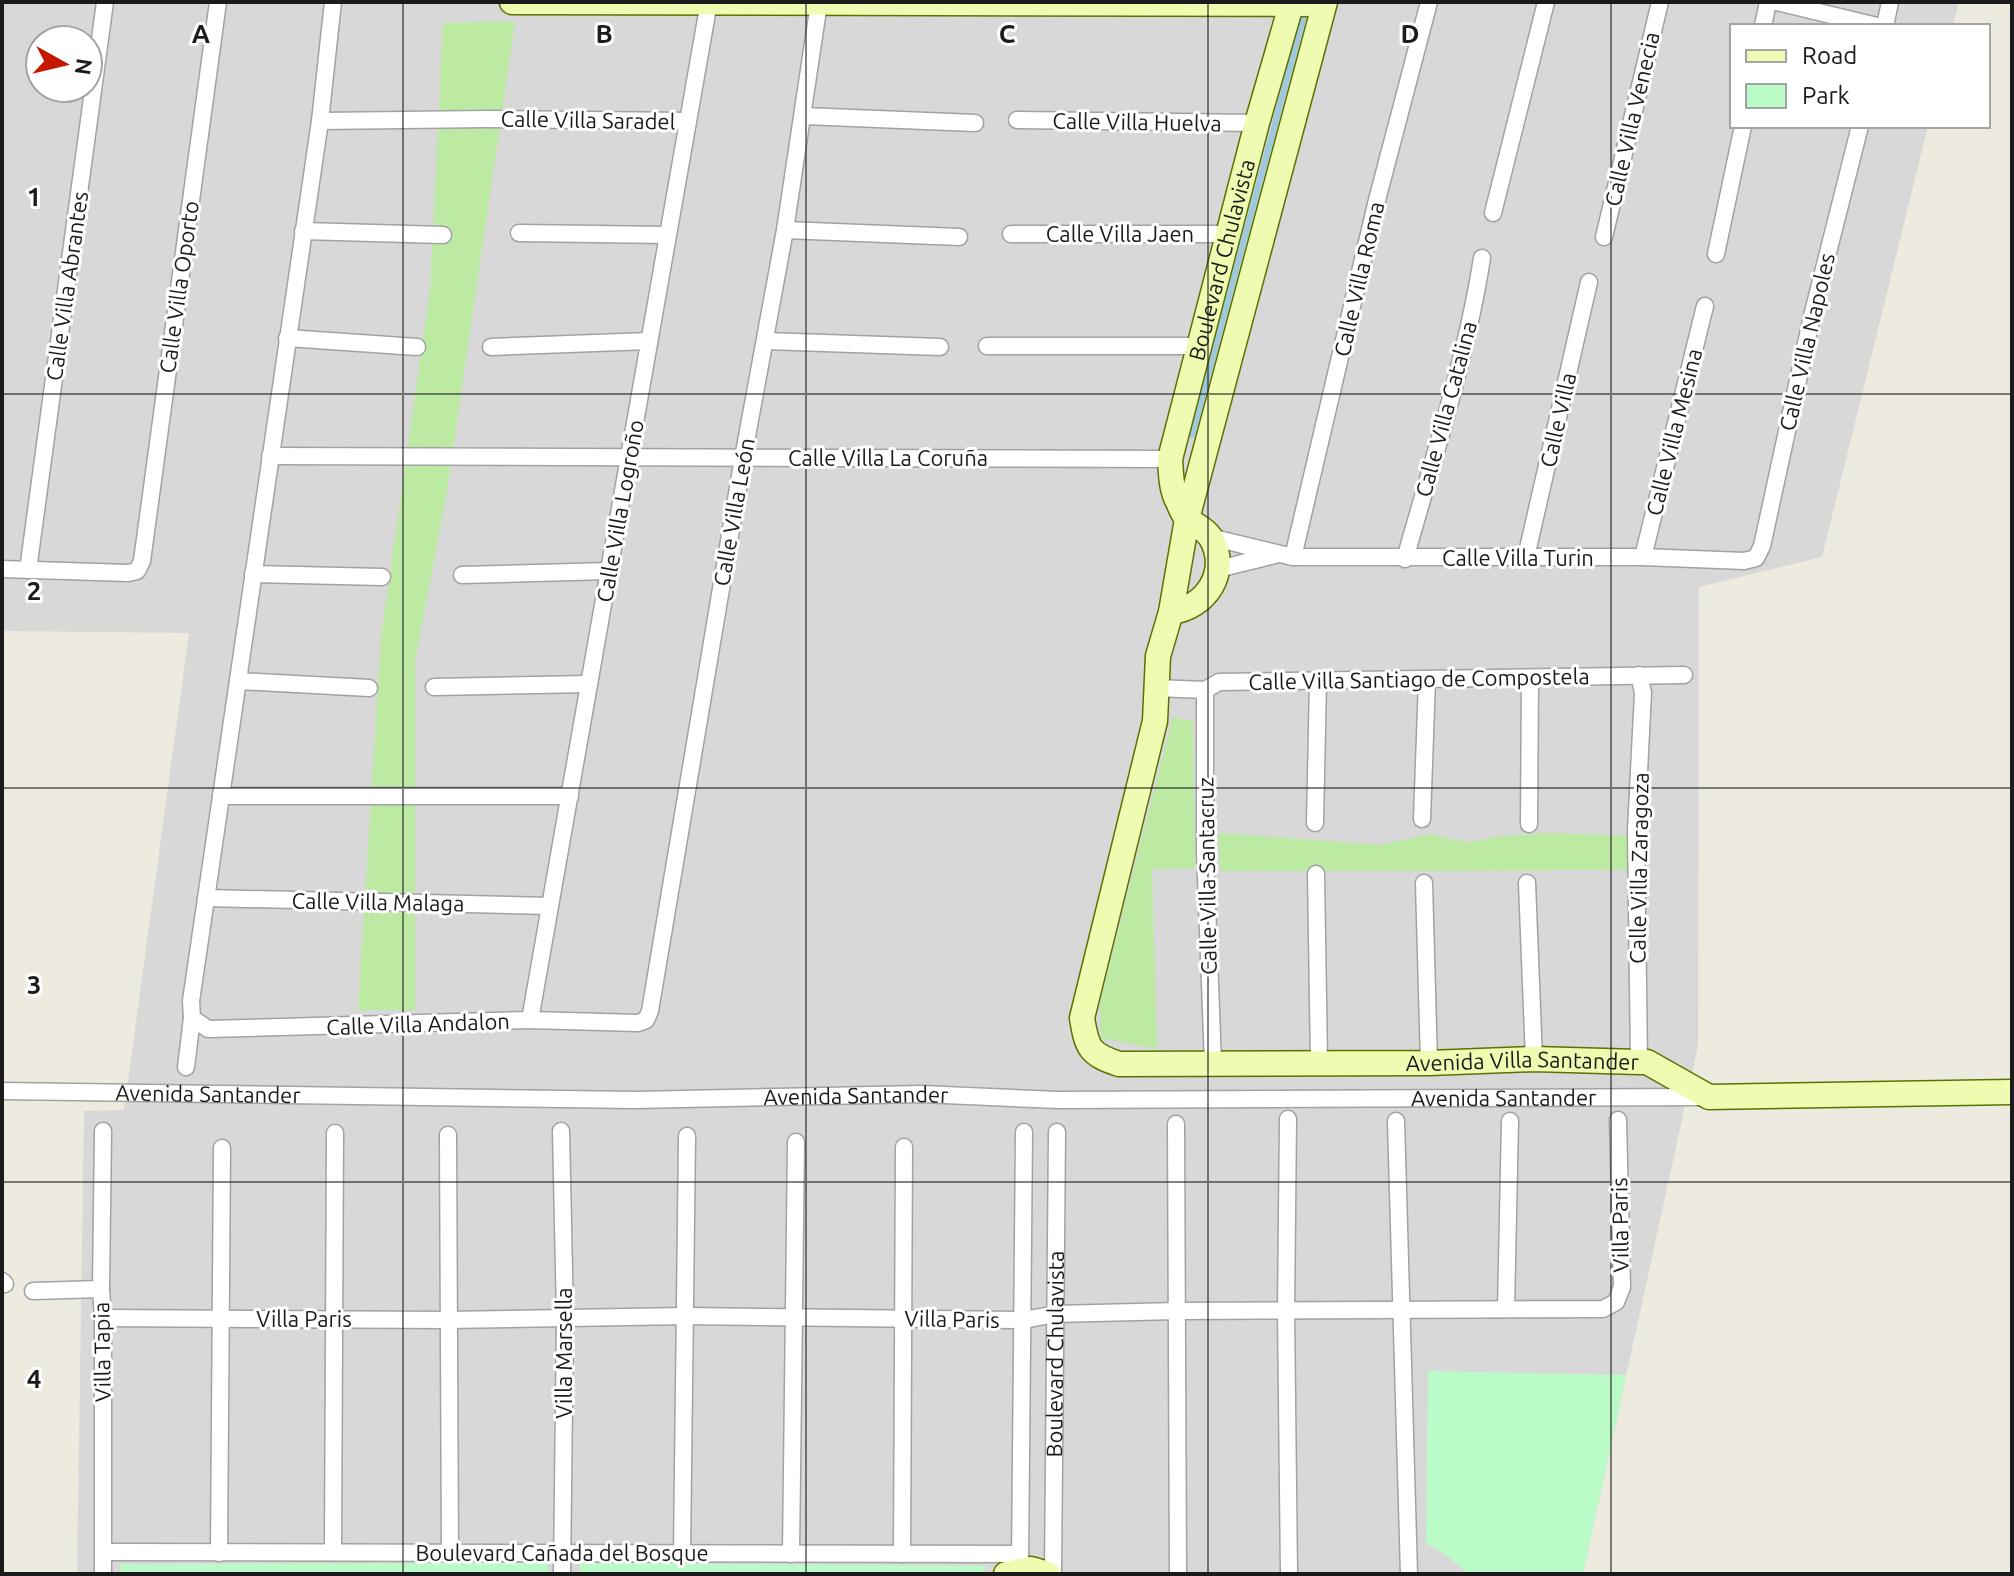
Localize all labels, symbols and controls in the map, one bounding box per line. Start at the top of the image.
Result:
text: A [192,19,211,48]
text: B [595,19,613,48]
text: C [999,19,1016,48]
text: D [1401,19,1419,48]
north arrow [24,24,104,104]
legend [1730,24,1990,128]
street label: Calle Villa Venecia [1599,29,1664,209]
text: Road [1802,42,1857,69]
text: N [71,57,98,77]
text: Park [1802,82,1850,109]
street label: Calle Villa Saradel [500,105,676,134]
street label: Calle Villa Huelva [1052,108,1222,135]
street label: Boulevard Chulavista [1183,156,1259,363]
text: 1 [27,182,41,211]
street label: Calle Villa Abrantes [41,190,92,382]
street label: Calle Villa Oporto [154,199,203,375]
street label: Calle Villa Roma [1329,199,1388,359]
street label: Calle Villa Jaen [1046,221,1194,246]
street label: Calle Villa Napoles [1774,251,1839,433]
street label: Calle Villa Catalina [1410,318,1481,500]
street label: Calle Villa Mesina [1641,346,1706,518]
street label: Calle Villa [1534,370,1581,470]
street label: Calle Villa Logroño [591,418,648,604]
street label: Calle Villa León [708,436,759,588]
street label: Calle Villa La Coruña [788,445,988,470]
street label: Calle Villa Turin [1442,545,1594,570]
text: 2 [27,576,41,605]
street label: Calle Villa Santiago de Compostela [1248,663,1590,694]
street label: Calle Villa Zaragoza [1624,772,1653,964]
street label: Calle Villa Santacruz [1192,777,1221,975]
street label: Calle Villa Malaga [291,887,465,916]
text: 3 [27,970,41,999]
street label: Calle Villa Andalon [326,1008,510,1039]
street label: Avenida Villa Santander [1406,1046,1640,1075]
street label: Avenida Santander [115,1080,301,1107]
street label: Avenida Santander [763,1081,950,1109]
street label: Avenida Santander [1411,1084,1597,1110]
street label: Villa Paris [1606,1177,1633,1273]
street label: Boulevard Chulavista [1041,1250,1068,1458]
street label: Villa Marsella [551,1287,576,1419]
street label: Villa Tapia [88,1302,115,1402]
street label: Villa Paris [904,1305,1000,1332]
street label: Villa Paris [256,1306,352,1331]
text: 4 [27,1364,41,1393]
street label: Boulevard Cañada del Bosque [415,1540,709,1565]

